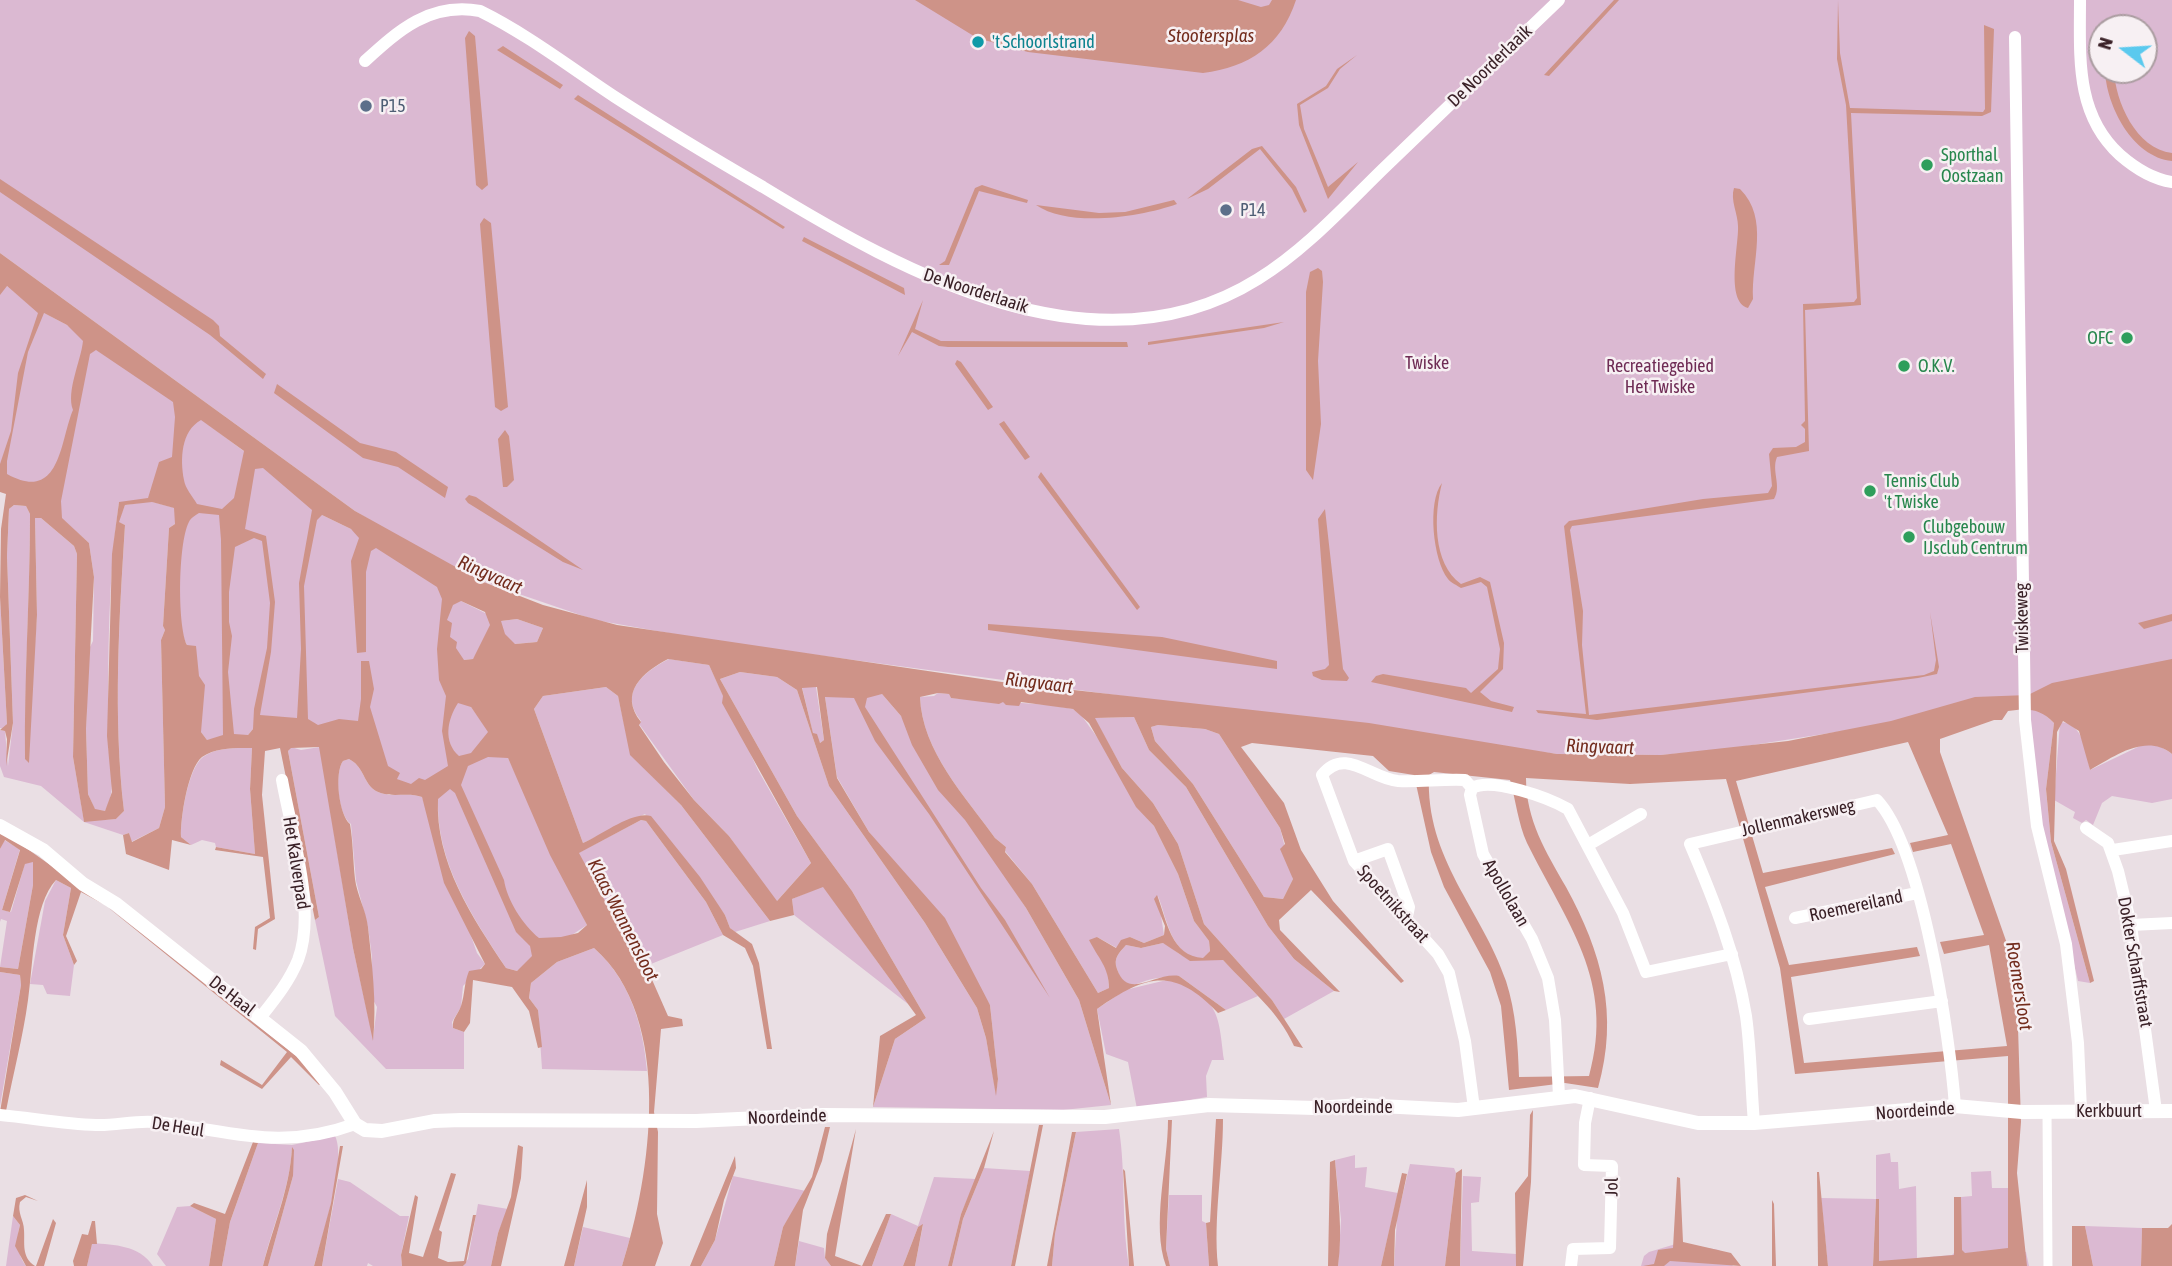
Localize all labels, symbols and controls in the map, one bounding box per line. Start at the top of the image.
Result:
north arrow [2088,14,2158,84]
street label: De Noorderlaaik [1443,20,1537,112]
water label: Stootersplas [1168,25,1254,47]
place label: 't Schoorlstrand [992,31,1095,53]
marker: 't Schoorlstrand [970,34,986,50]
text: N [2093,35,2117,52]
place label: P15 [380,95,406,117]
marker: P15 [358,98,374,114]
place label: Sporthal Oostzaan [1941,144,2003,186]
marker: Sporthal Oostzaan [1919,157,1935,173]
place label: P14 [1240,199,1266,221]
marker: P14 [1218,202,1234,218]
street label: De Noorderlaaik [921,264,1031,318]
place label: OFC [2087,327,2113,349]
marker: OFC [2119,330,2135,346]
park label: Twiske [1405,352,1449,374]
park label: Recreatiegebied Het Twiske [1606,355,1714,398]
place label: O.K.V. [1918,355,1955,377]
marker: O.K.V. [1896,358,1912,374]
place label: Tennis Club 't Twiske [1884,470,1960,512]
marker: Tennis Club 't Twiske [1862,483,1878,499]
place label: Clubgebouw IJsclub Centrum [1923,516,2028,558]
marker: Clubgebouw IJsclub Centrum [1901,529,1917,545]
water label: Ringvaart [454,551,526,599]
street label: Twiskeweg [2011,583,2033,653]
water label: Ringvaart [1004,668,1074,698]
water label: Ringvaart [1566,734,1634,760]
street label: Jollenmakersweg [1739,794,1857,842]
street label: Het Kalverpad [278,815,314,911]
water label: Klaas Wannensloot [582,855,664,985]
street label: Apollolaan [1478,856,1534,930]
street label: Spoetnikstraat [1352,861,1434,947]
street label: Roemereiland [1807,886,1905,926]
street label: Dokter Scharffstraat [2113,895,2157,1029]
water label: Roemersloot [2001,940,2037,1032]
street label: De Haal [205,971,259,1021]
street label: Noordeinde [1313,1096,1393,1118]
street label: Noordeinde [1875,1097,1955,1125]
street label: Kerkbuurt [2076,1100,2142,1122]
street label: Noordeinde [747,1105,827,1129]
street label: De Heul [150,1112,206,1142]
street label: Jol [1601,1177,1623,1197]

